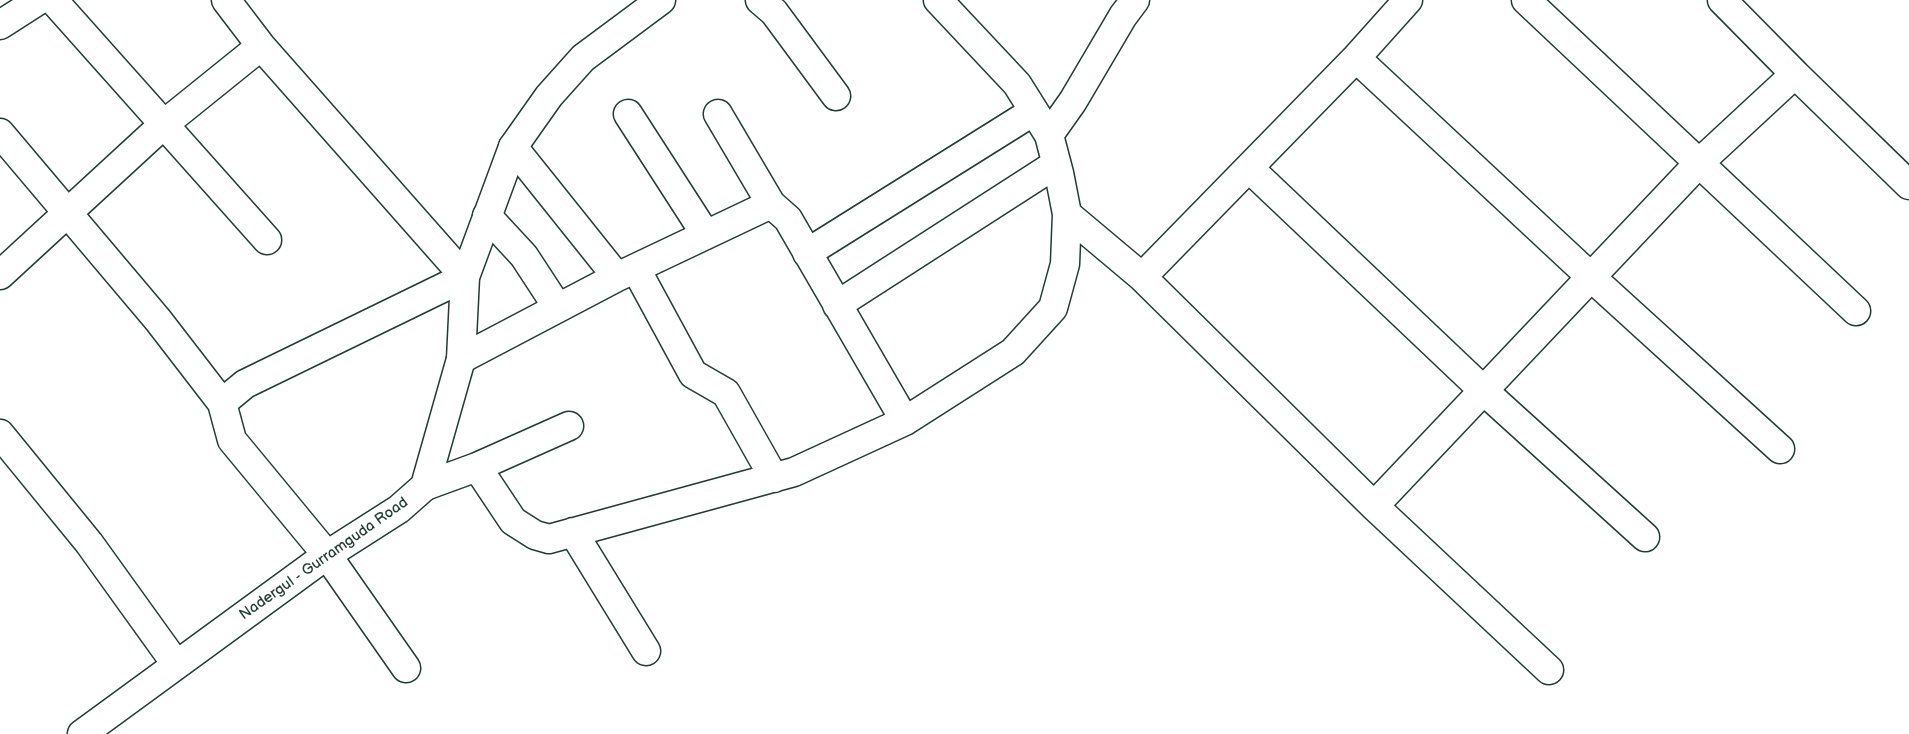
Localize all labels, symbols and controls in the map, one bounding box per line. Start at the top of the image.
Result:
street label: Nadergul - Gurramguda Road [236,494,412,624]

